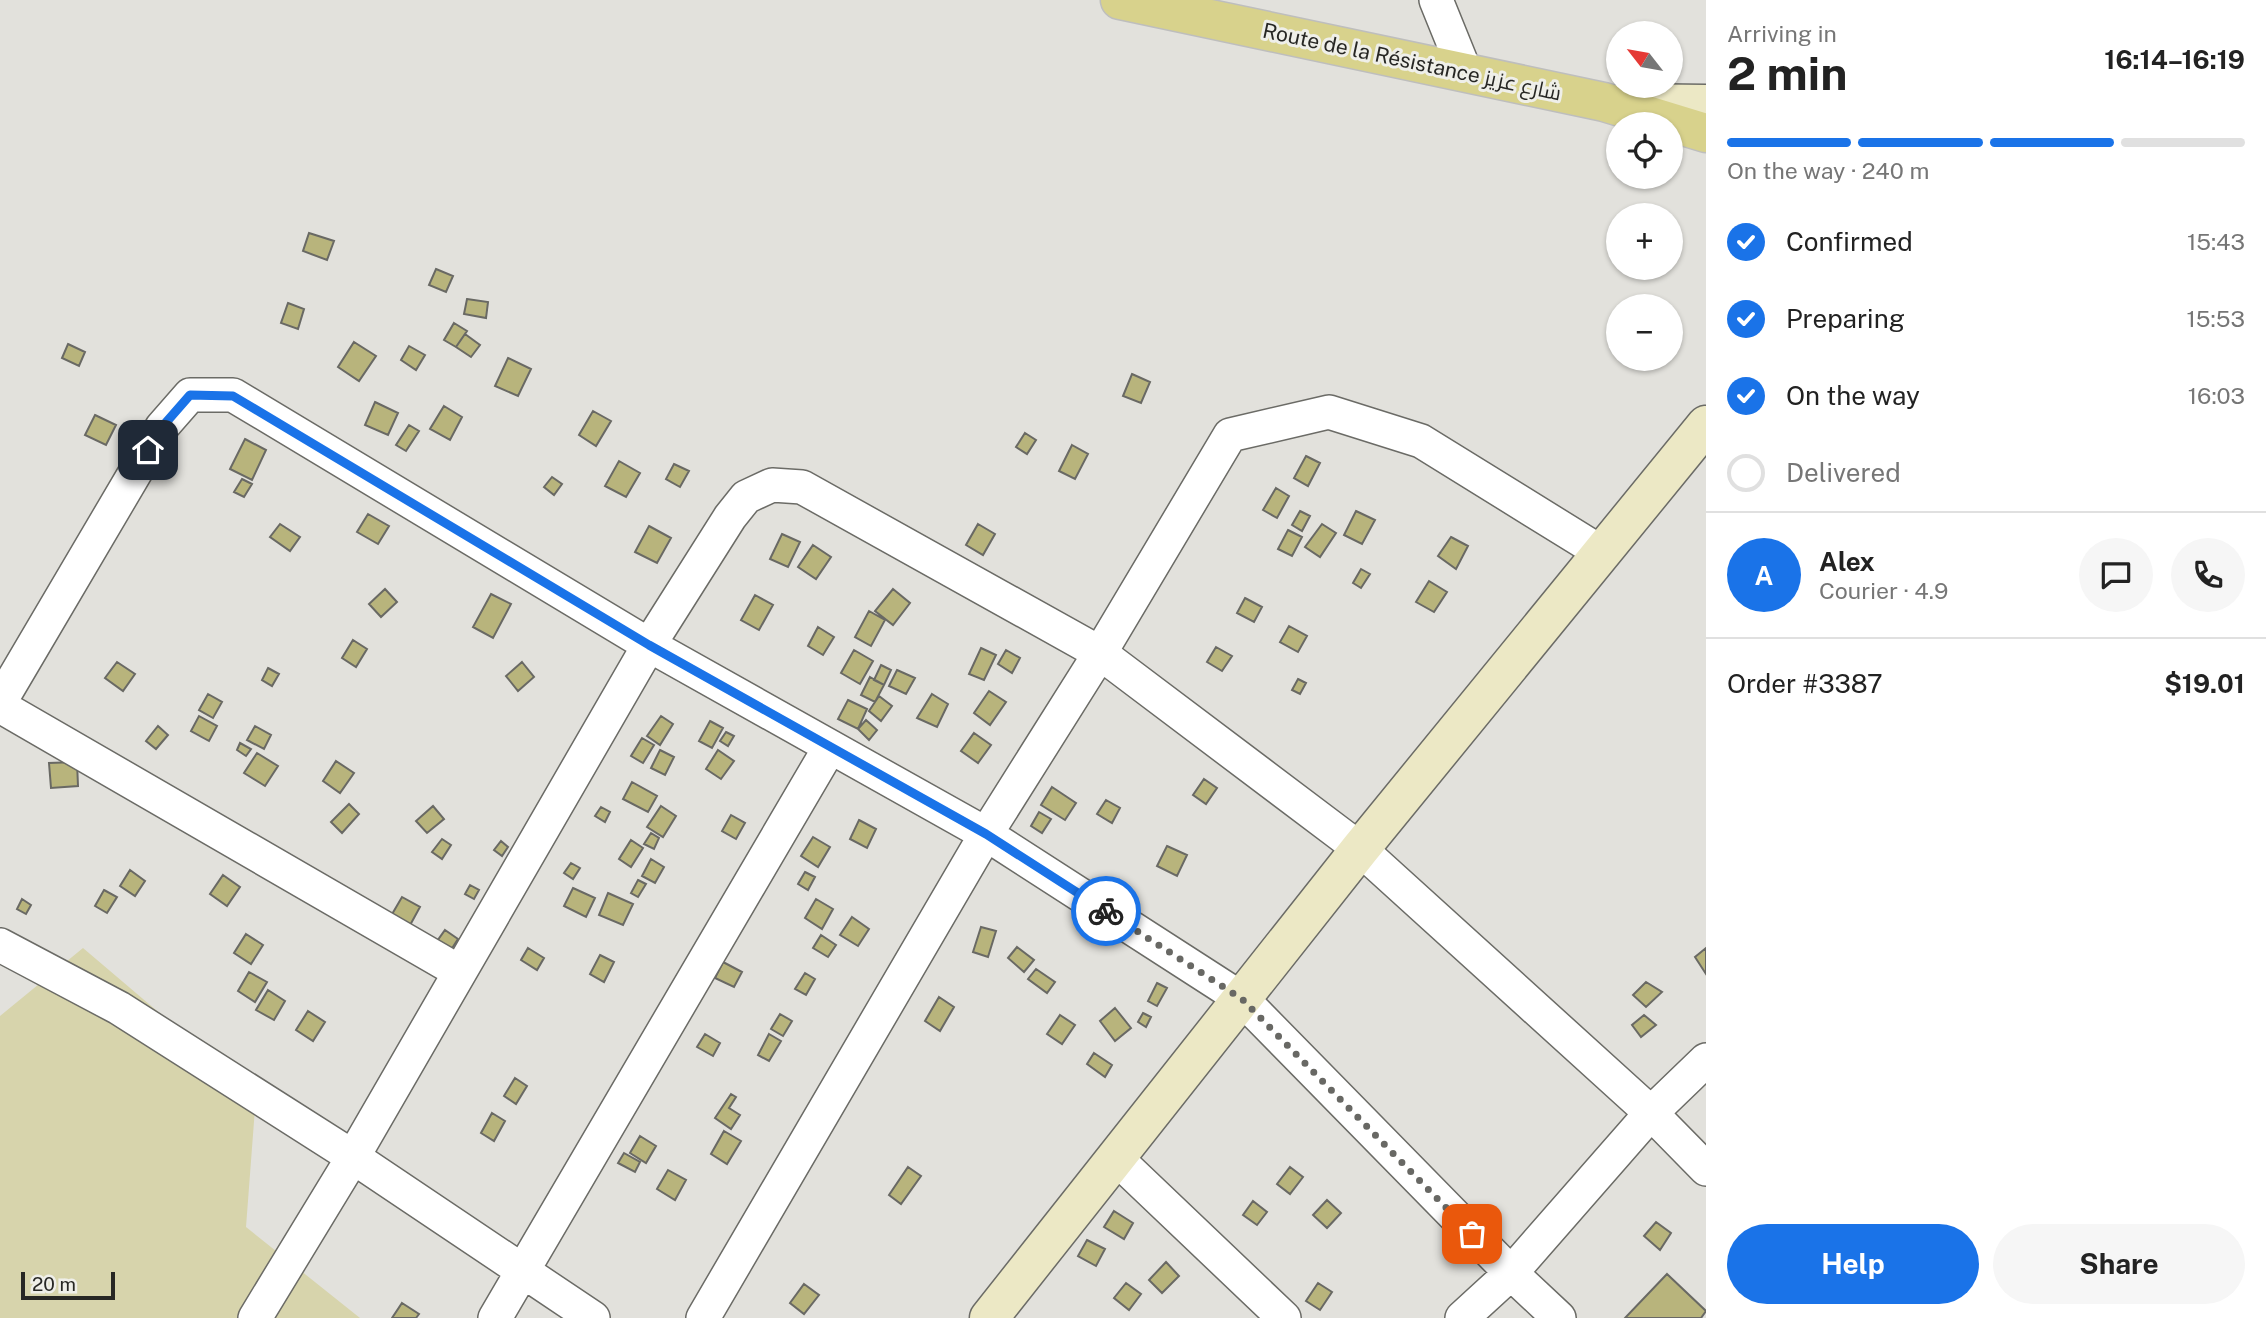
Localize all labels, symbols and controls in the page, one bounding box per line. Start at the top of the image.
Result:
street label: Route de la Résistance شارع عزيز [1260,18,1564,107]
text: Arriving in [1727,20,1837,47]
north arrow [1606,21,1684,98]
map controls [1606,21,1683,371]
text: 16:14–16:19 [2104,44,2245,75]
text: 2 min [1727,46,1847,100]
button: locate [1606,112,1683,189]
text: On the way · 240 m [1727,157,1929,184]
button: + [1606,203,1683,280]
icon: check [1727,223,1765,261]
text: Confirmed [1786,226,1913,257]
text: 15:43 [2187,228,2245,255]
button: − [1606,294,1683,371]
icon: check [1727,300,1765,338]
text: Preparing [1786,303,1905,334]
text: 15:53 [2187,305,2245,332]
icon: check [1727,377,1765,415]
text: On the way [1786,380,1920,411]
text: 16:03 [2188,382,2245,409]
pin [118,420,178,480]
icon: home [129,431,167,469]
text: Delivered [1786,457,1901,488]
button: chat [2079,538,2153,612]
button: phone [2171,538,2245,612]
text: Alex [1819,546,1875,577]
text: A [1755,560,1773,591]
text: Courier · 4.9 [1819,577,1948,604]
text: Order #3387 [1727,668,1883,699]
text: $19.01 [2164,668,2245,699]
courier [1071,876,1141,946]
icon: bike [1087,892,1125,930]
pin [1442,1204,1502,1264]
icon: bag [1453,1215,1491,1253]
button: Help [1727,1224,1979,1304]
button: Share [1993,1224,2245,1304]
scale bar [21,1269,116,1301]
text: 20 m [32,1273,76,1295]

